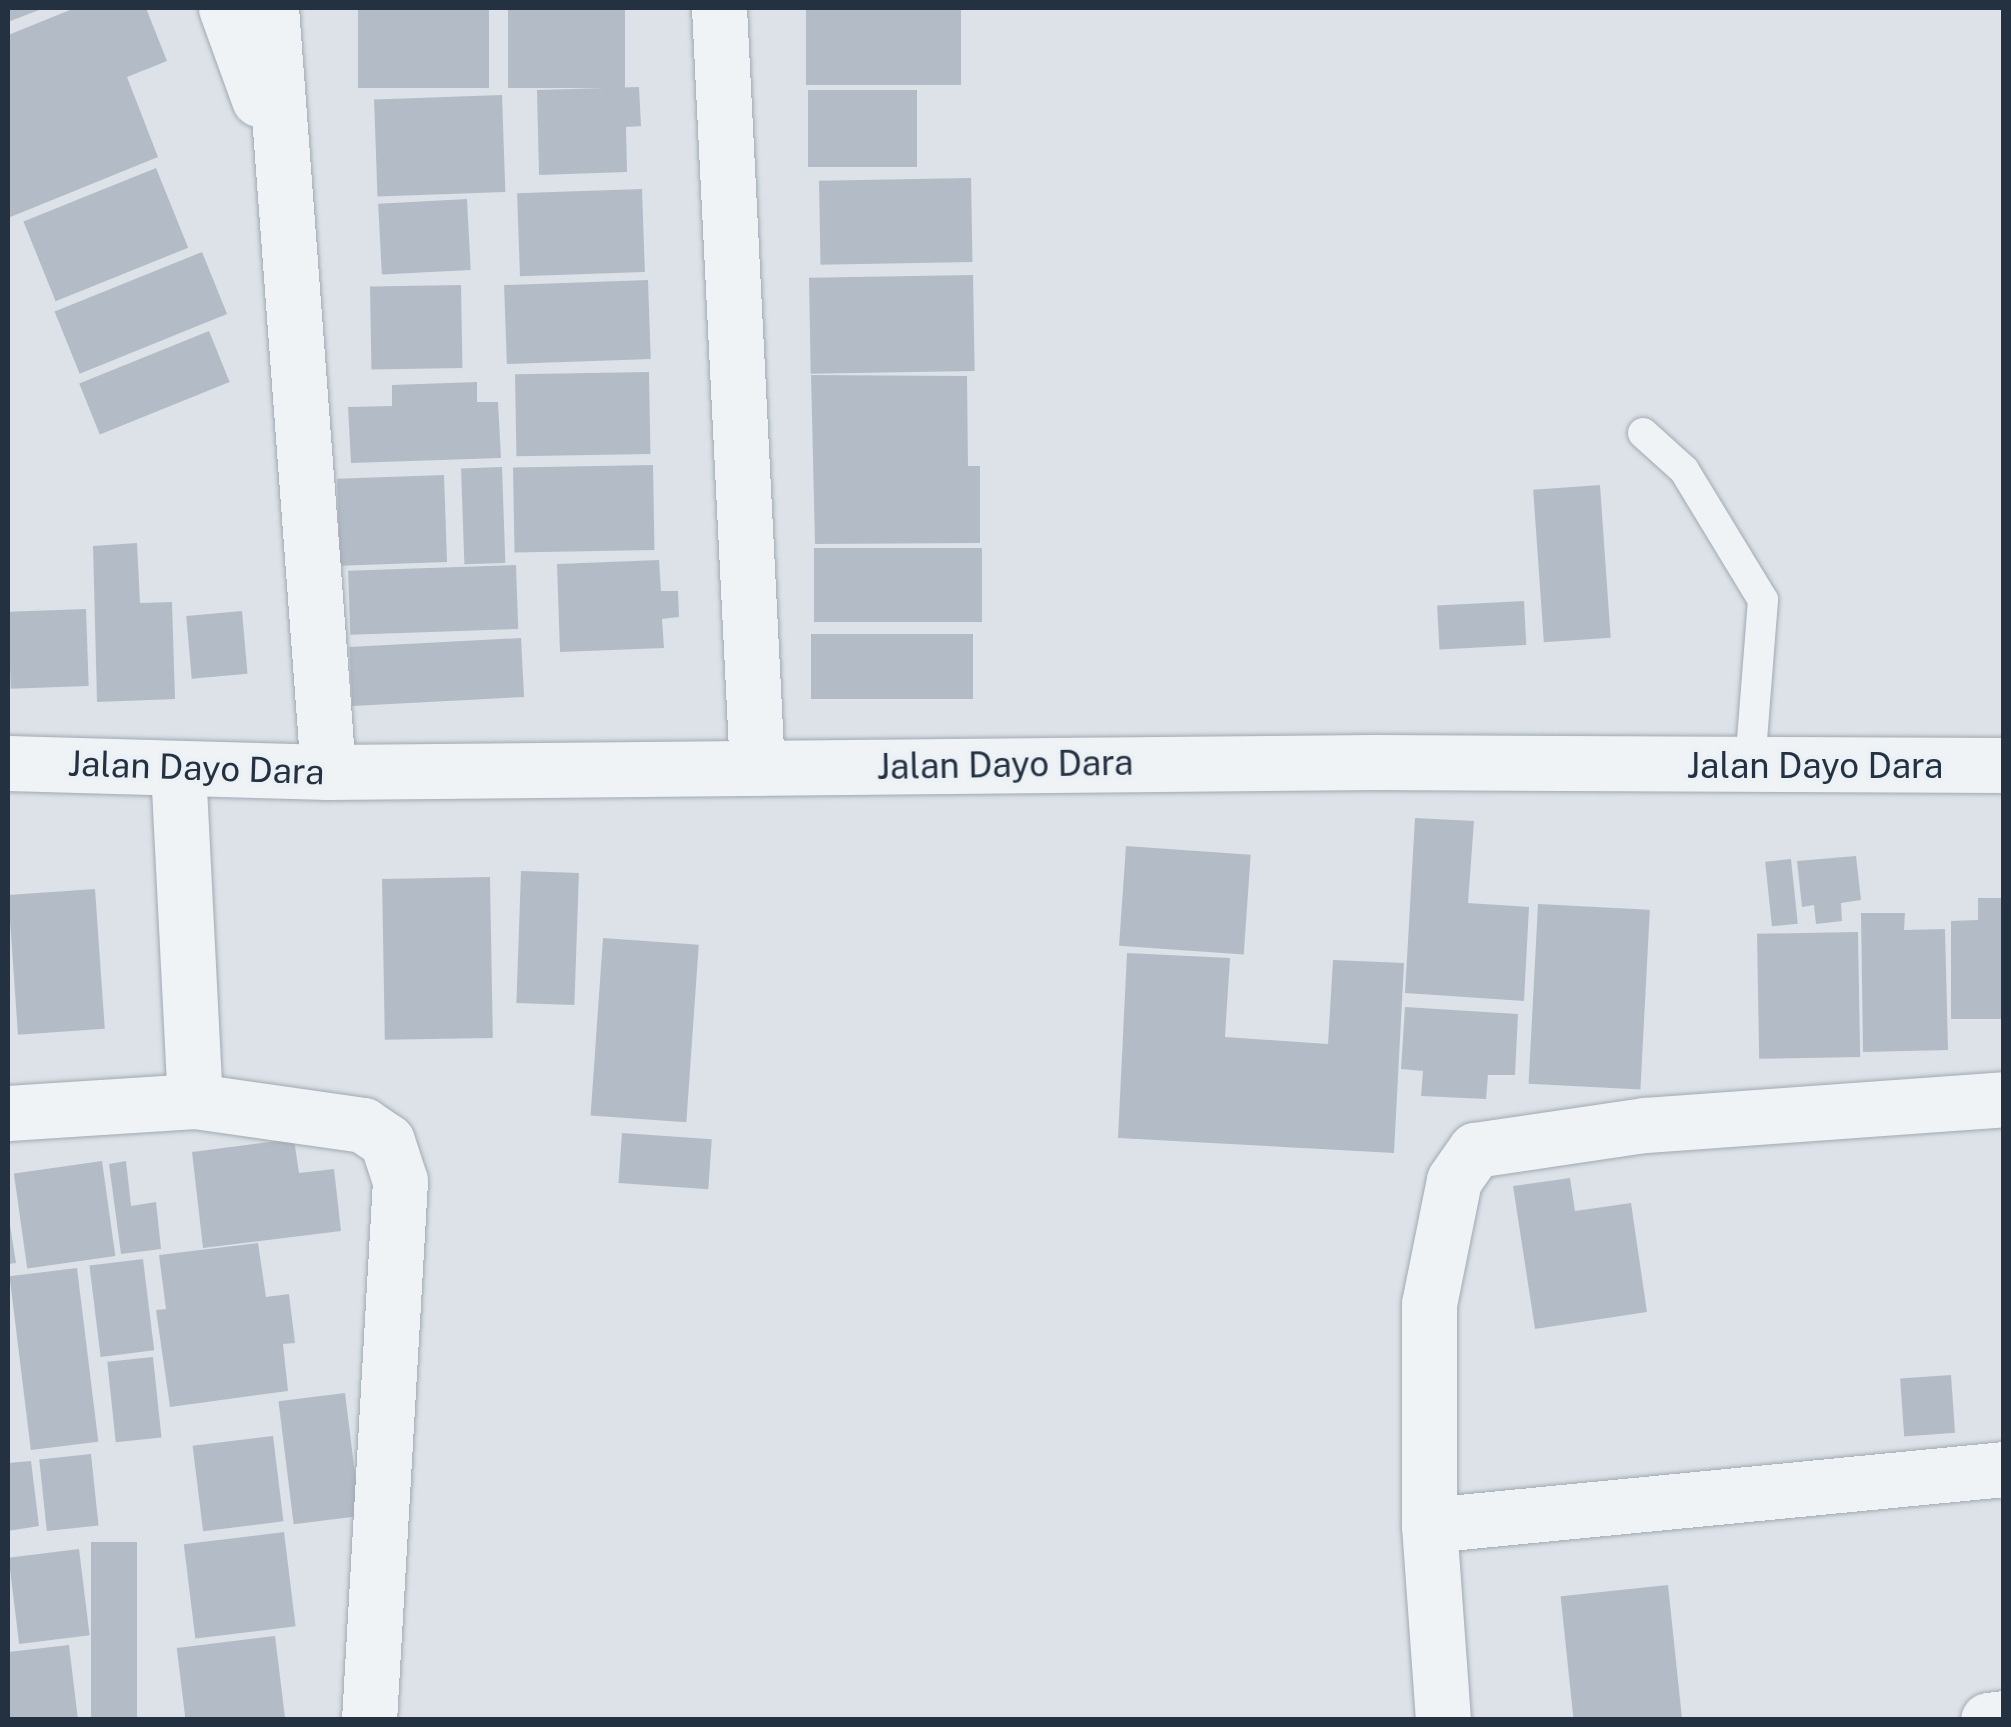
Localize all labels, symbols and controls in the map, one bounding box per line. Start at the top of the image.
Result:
street label: Jalan Dayo Dara [876,742,1134,788]
street label: Jalan Dayo Dara [67,743,325,793]
street label: Jalan Dayo Dara [1686,745,1944,787]

